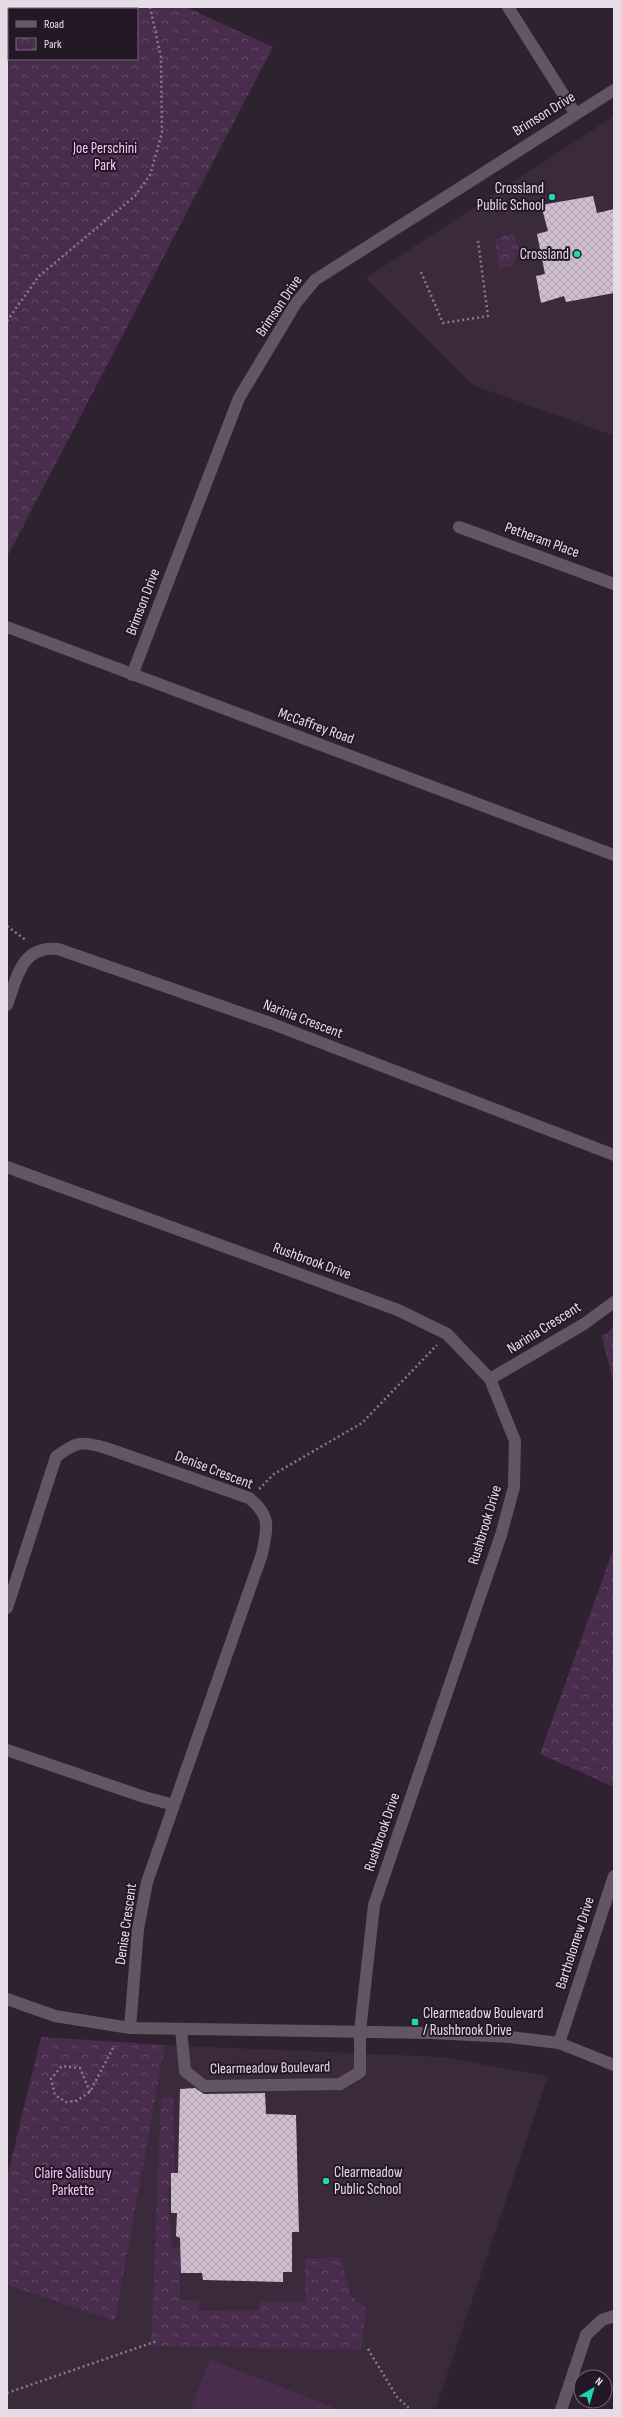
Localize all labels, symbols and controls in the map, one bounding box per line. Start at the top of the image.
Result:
legend [8,8,138,60]
text: Road [44,17,64,32]
text: Park [44,37,62,52]
street label: Brimson Drive [509,87,579,141]
park label: Joe Perschini Park [72,139,137,175]
place label: Crossland Public School [477,179,544,215]
marker: Crossland Public School [547,192,557,202]
place label: Crossland [520,245,569,264]
marker: Crossland [572,249,582,259]
street label: Brimson Drive [252,272,306,340]
street label: Petheram Place [502,518,582,562]
street label: Brimson Drive [122,566,164,638]
street label: McCaffrey Road [275,703,357,749]
street label: Narinia Crescent [261,995,346,1043]
street label: Rushbrook Drive [270,1238,354,1284]
street label: Narinia Crescent [503,1298,585,1358]
street label: Denise Crescent [172,1446,256,1494]
street label: Rushbrook Drive [464,1483,506,1567]
street label: Rushbrook Drive [360,1790,404,1874]
street label: Denise Crescent [111,1882,141,1966]
street label: Bartholomew Drive [551,1894,599,1992]
place label: Clearmeadow Boulevard / Rushbrook Drive [423,2004,543,2040]
marker: Clearmeadow Boulevard / Rushbrook Drive [410,2017,420,2027]
street label: Clearmeadow Boulevard [210,2057,330,2079]
place label: Clearmeadow Public School [334,2163,403,2199]
park label: Claire Salisbury Parkette [34,2164,112,2200]
marker: Clearmeadow Public School [321,2176,331,2186]
north arrow [573,2369,613,2409]
text: N [593,2375,605,2389]

